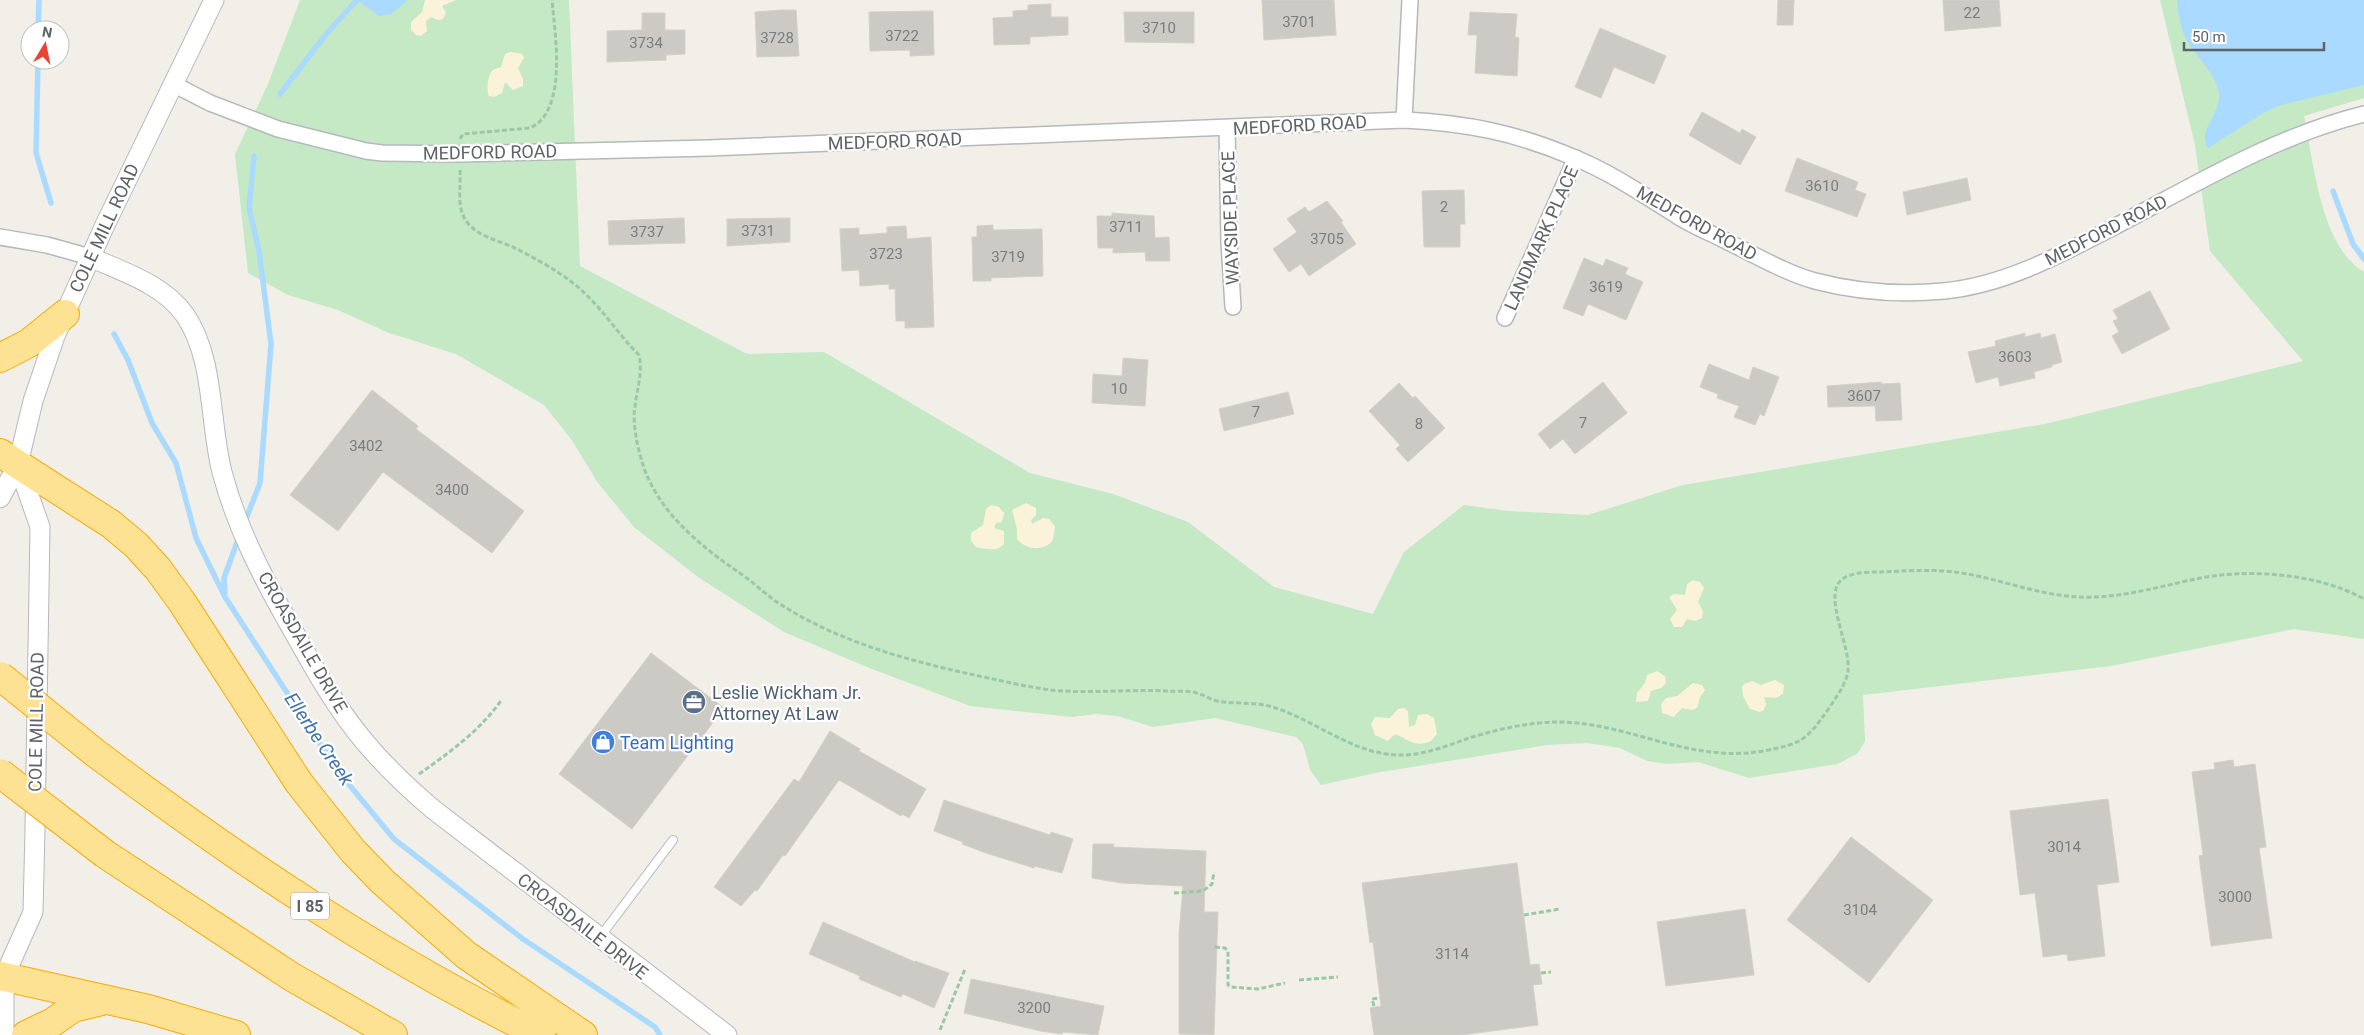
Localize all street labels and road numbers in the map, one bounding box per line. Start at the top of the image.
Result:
street label: MEDFORD ROAD [1232,111,1368,139]
street label: MEDFORD ROAD [828,128,962,154]
street label: MEDFORD ROAD [423,140,557,164]
street label: WAYSIDE PLACE [1217,151,1243,285]
street label: COLE MILL ROAD [65,160,143,296]
street label: LANDMARK PLACE [1500,163,1582,313]
street label: MEDFORD ROAD [1633,181,1761,265]
street label: MEDFORD ROAD [2041,190,2171,270]
street label: CROASDAILE DRIVE [254,568,352,716]
street label: COLE MILL ROAD [24,652,48,792]
street label: CROASDAILE DRIVE [514,869,652,983]
road number: I 85 [291,892,329,919]

